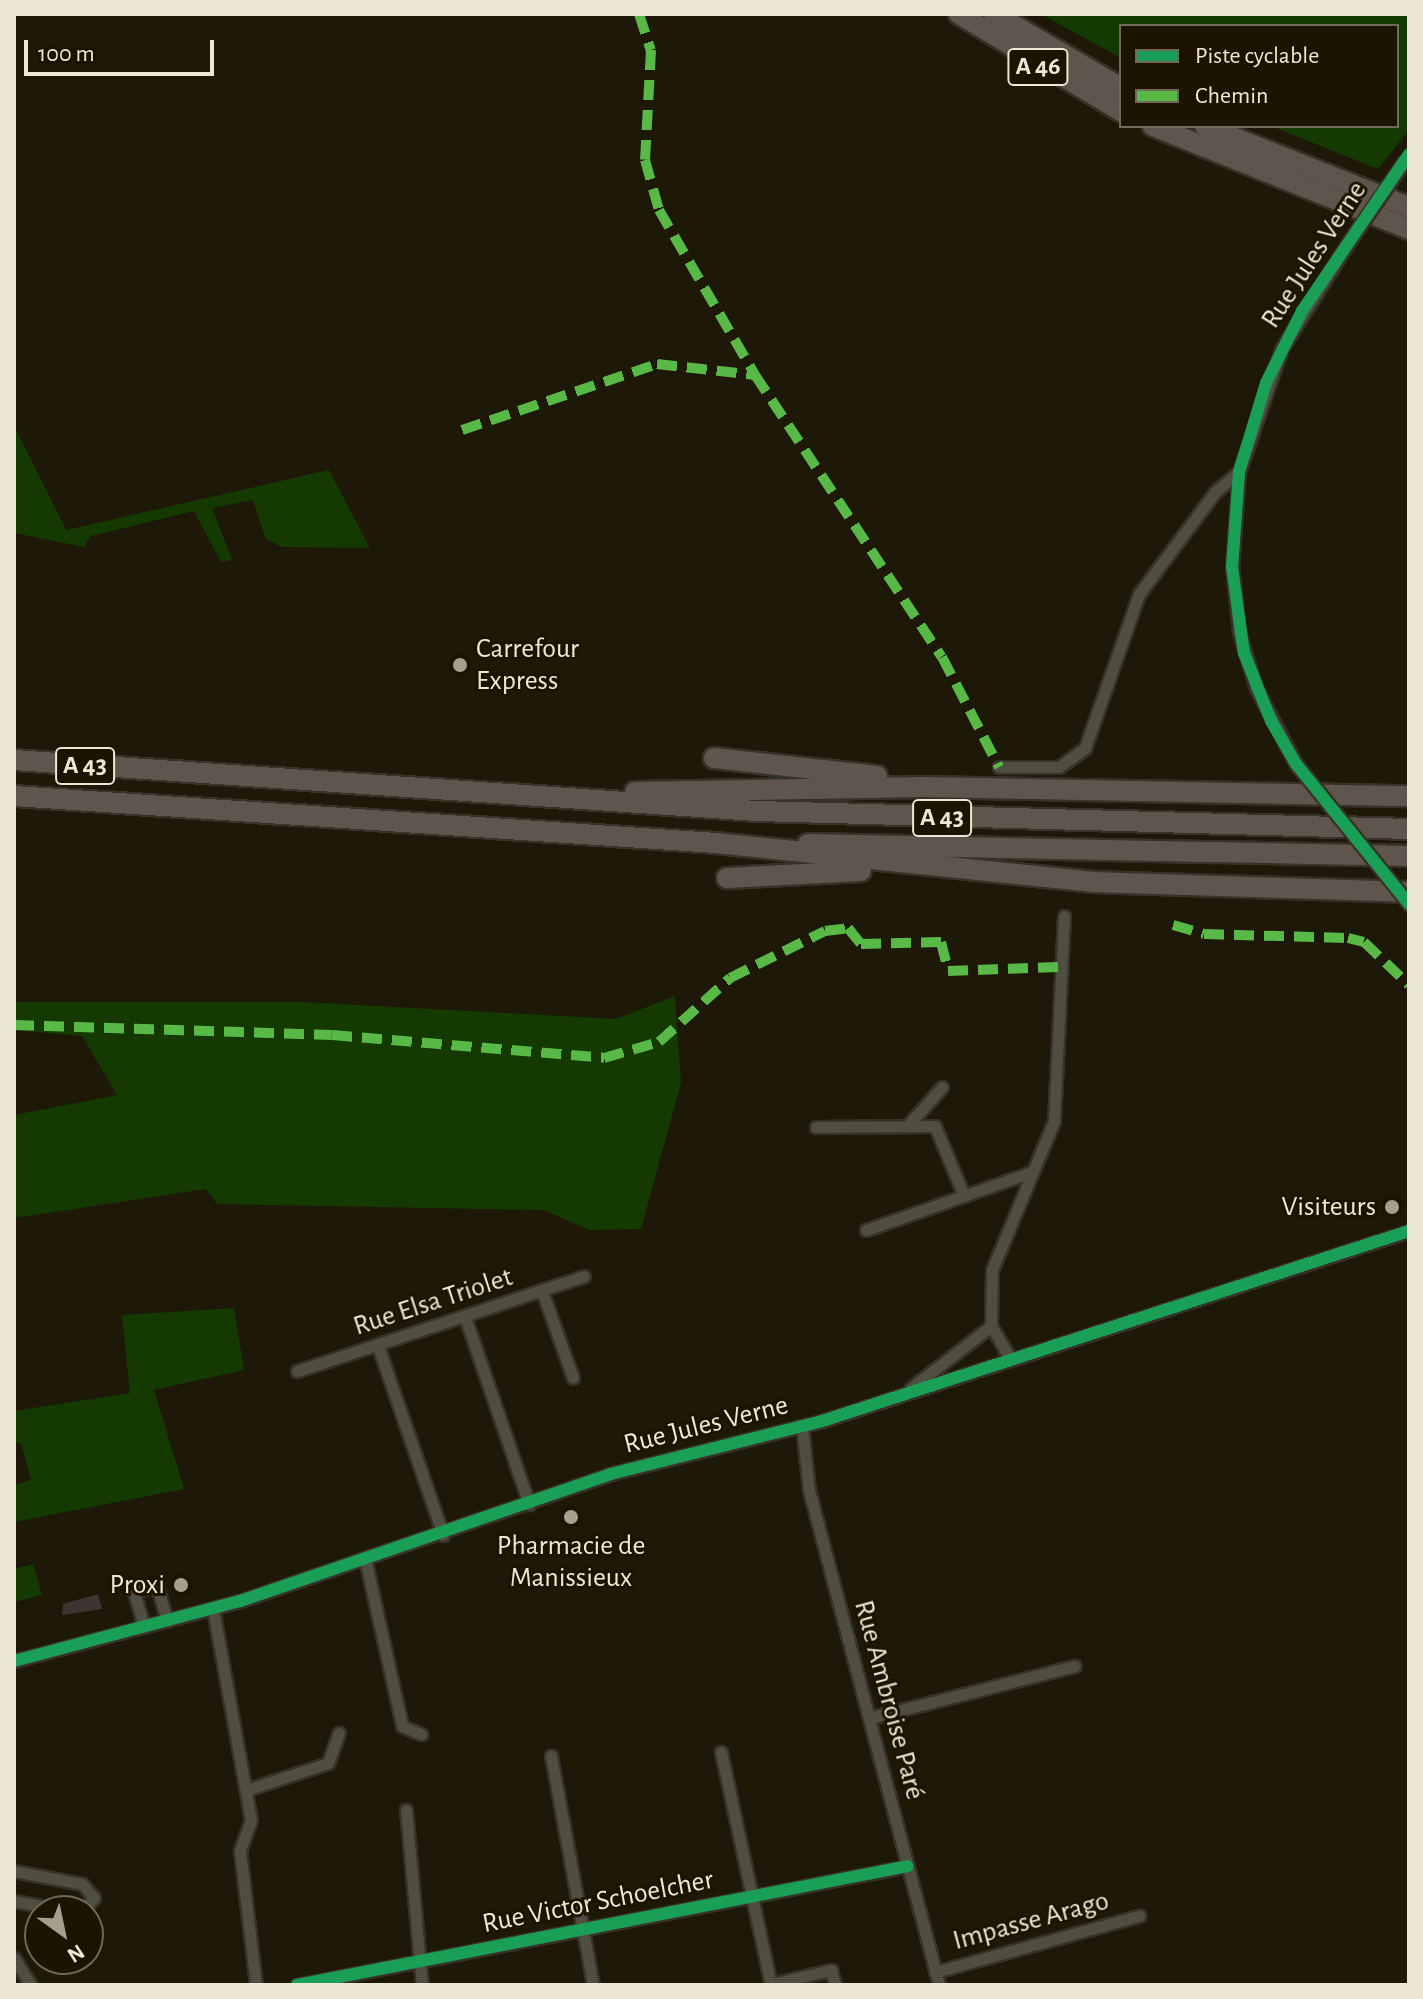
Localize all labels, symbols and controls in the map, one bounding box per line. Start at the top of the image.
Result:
scale bar [28,24,218,74]
legend [1119,24,1399,128]
text: 100 m [38,42,95,66]
text: Piste cyclable [1195,44,1319,68]
road number: A 46 [1006,45,1070,89]
text: Chemin [1195,84,1268,108]
street label: Rue Jules Verne [1254,175,1374,335]
place label: Carrefour Express [476,632,579,698]
marker: Carrefour Express [451,656,469,674]
road number: A 43 [55,744,115,788]
road number: A 43 [912,796,972,840]
place label: Visiteurs [1281,1190,1376,1224]
marker: Visiteurs [1383,1198,1401,1216]
street label: Rue Elsa Triolet [349,1260,517,1344]
street label: Rue Jules Verne [620,1388,792,1462]
marker: Pharmacie de Manissieux [562,1508,580,1526]
place label: Pharmacie de Manissieux [497,1529,645,1595]
place label: Proxi [110,1568,165,1602]
marker: Proxi [172,1576,190,1594]
street label: Rue Ambroise Paré [846,1597,932,1803]
street label: Rue Victor Schoelcher [480,1863,716,1941]
street label: Impasse Arago [949,1884,1113,1958]
north arrow [24,1895,104,1975]
text: N [64,1940,88,1967]

